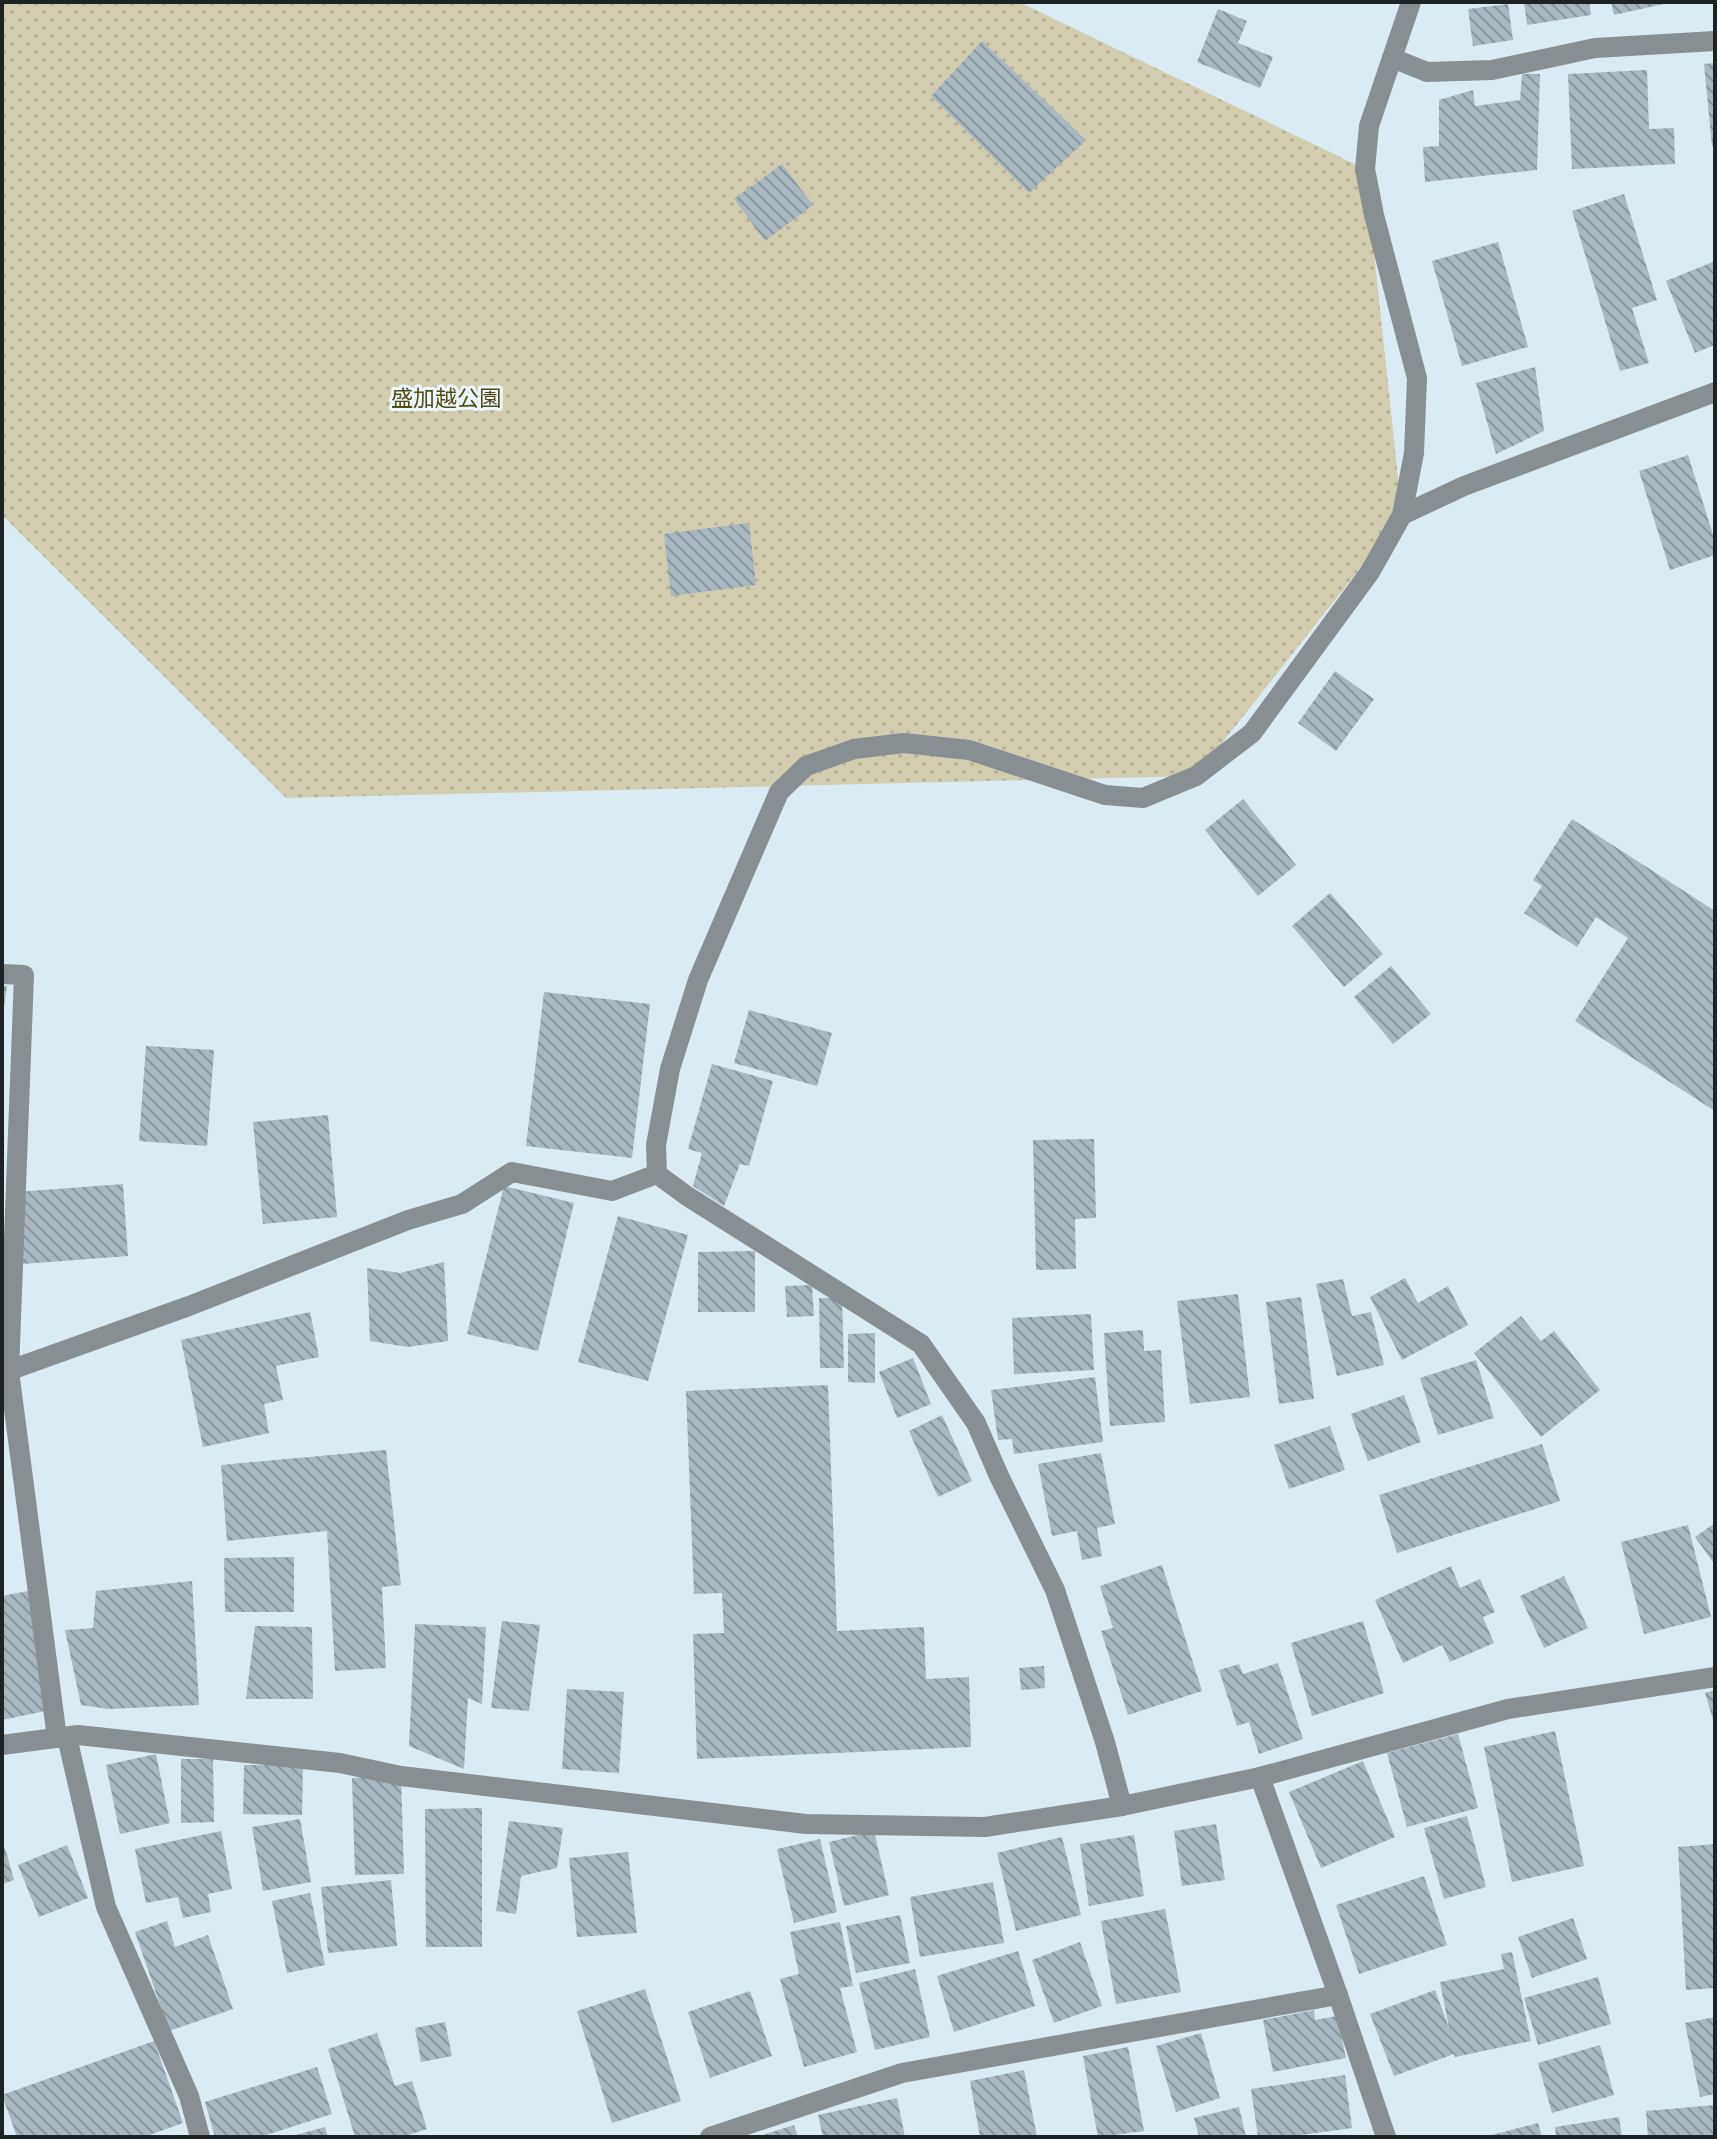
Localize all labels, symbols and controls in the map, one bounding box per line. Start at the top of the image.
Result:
park label: 盛加越公園 [391,384,501,414]

